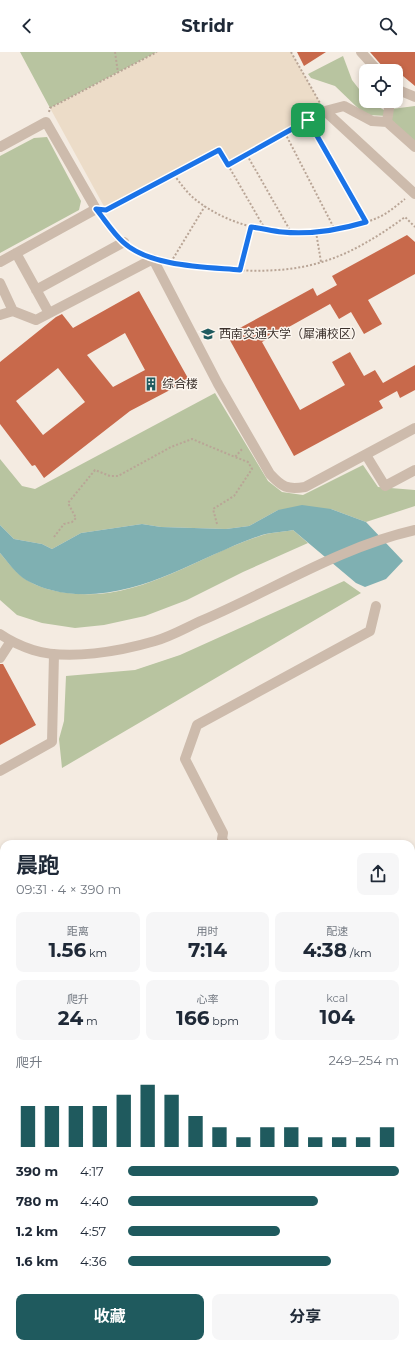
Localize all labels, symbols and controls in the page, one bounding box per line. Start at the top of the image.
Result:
icon: back [16,15,38,37]
text: Stridr [181,15,234,37]
icon: search [377,15,399,37]
map controls [359,64,403,108]
button: locate [359,64,403,108]
pin [291,103,325,137]
icon: arrive [297,109,319,131]
school or university icon: 西南交通大学（犀浦校区） [200,326,216,342]
place label: 西南交通大学（犀浦校区） [219,326,363,341]
building icon: 综合楼 [143,376,159,392]
place label: 综合楼 [162,376,198,391]
text: 晨跑 [16,852,60,879]
button: share [357,853,399,895]
text: 09:31 · 4 × 390 m [16,881,121,897]
text: 距离 [67,924,89,938]
text: 用时 [196,924,218,938]
text: 配速 [326,924,348,938]
text: 1.56 [48,938,86,962]
text: 7:14 [188,938,227,962]
text: 4:38 [303,938,347,962]
text: km [86,946,107,960]
text: /km [347,946,372,960]
text: kcal [326,991,348,1005]
text: 爬升 [67,992,89,1006]
text: 心率 [196,992,218,1006]
text: 104 [320,1005,355,1029]
text: 24 [58,1006,83,1030]
text: 166 [176,1006,209,1030]
text: m [83,1014,98,1028]
text: bpm [209,1014,239,1028]
text: 249–254 m [329,1052,399,1068]
text: 爬升 [16,1054,42,1070]
text: 390 m [16,1163,58,1179]
text: 4:17 [80,1163,104,1179]
text: 780 m [16,1193,59,1209]
text: 4:40 [80,1193,109,1209]
text: 1.2 km [16,1223,58,1239]
text: 4:57 [80,1223,106,1239]
text: 1.6 km [16,1253,58,1269]
text: 4:36 [80,1253,107,1269]
button: 收藏 [16,1294,204,1340]
button: 分享 [212,1294,399,1340]

